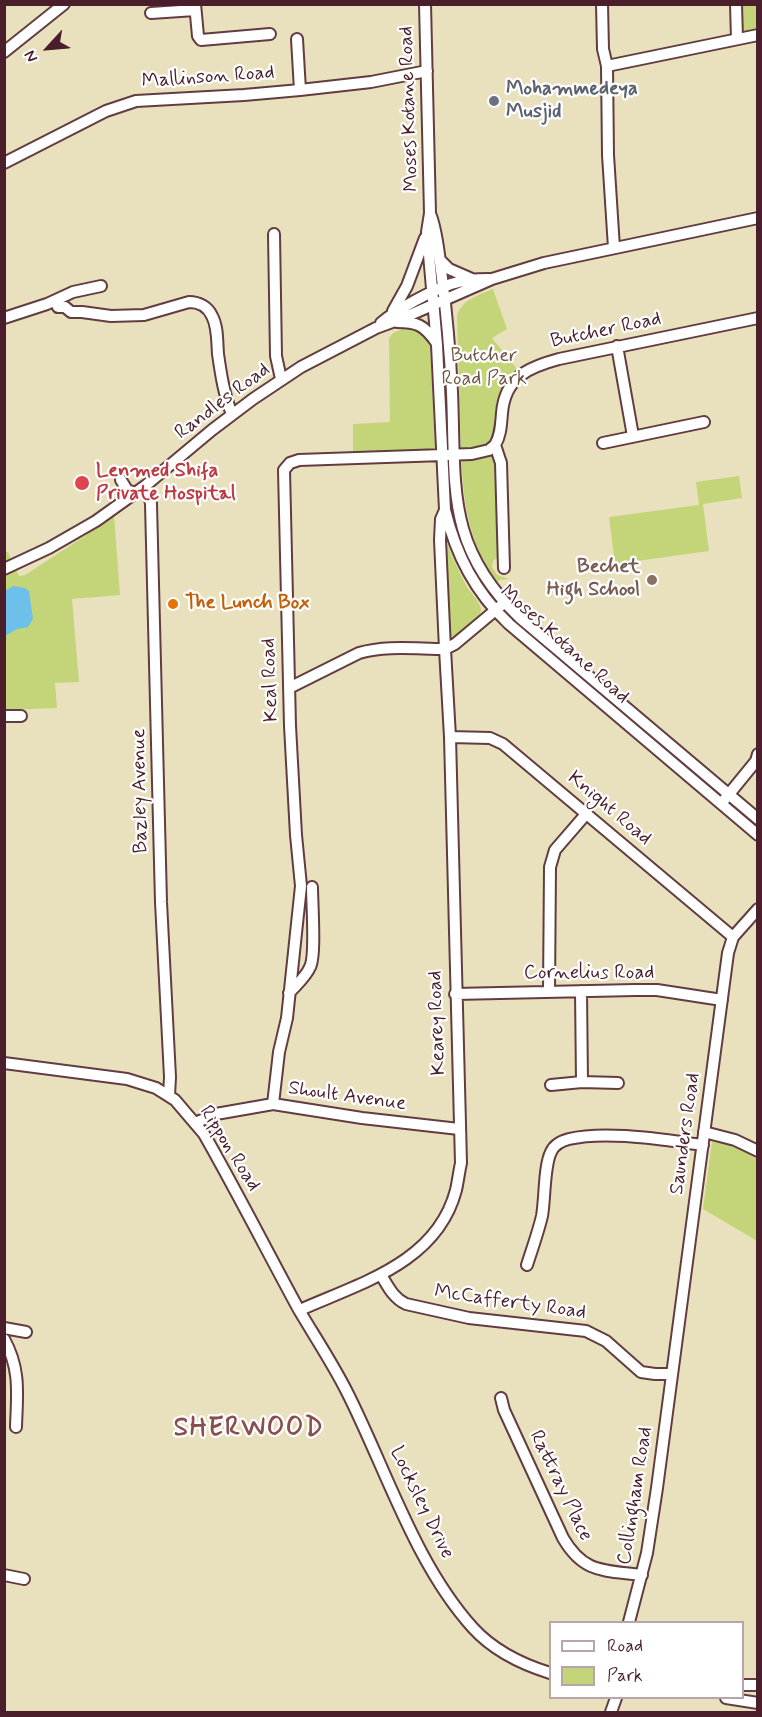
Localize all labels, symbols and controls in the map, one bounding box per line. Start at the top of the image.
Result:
north arrow [18,18,78,78]
street label: Moses Kotane Road [395,26,425,192]
text: N [20,47,43,66]
street label: Mallinson Road [141,61,275,95]
place label: Mohammedeya Musjid [506,78,638,125]
marker: Mohammedeya Musjid [487,94,501,108]
street label: Butcher Road [549,308,663,354]
park label: Butcher Road Park [441,345,527,392]
street label: Randles Road [171,359,275,445]
place label: Lenmed Shifa Private Hospital [96,460,236,507]
marker: Lenmed Shifa Private Hospital [73,474,91,492]
place label: Bechet High School [547,556,640,603]
marker: Bechet High School [645,573,659,587]
street label: Moses Kotane Road [494,581,634,709]
place label: The Lunch Box [185,592,310,616]
marker: The Lunch Box [166,597,180,611]
street label: Keal Road [258,638,284,722]
street label: Bazley Avenue [128,728,154,854]
street label: Knight Road [562,767,656,851]
street label: Cornelius Road [524,962,654,986]
street label: Kearey Road [424,970,452,1076]
street label: Saunders Road [666,1072,706,1196]
street label: Shoult Avenue [287,1077,407,1117]
street label: Rippon Road [193,1102,265,1196]
street label: McCafferty Road [433,1280,587,1326]
district label: SHERWOOD [175,1414,323,1446]
street label: Collingham Road [613,1425,659,1567]
street label: Rattray Place [523,1427,597,1545]
street label: Locksley Drive [383,1443,459,1563]
legend [549,1621,744,1699]
text: Road [607,1634,643,1658]
text: Park [607,1664,643,1688]

